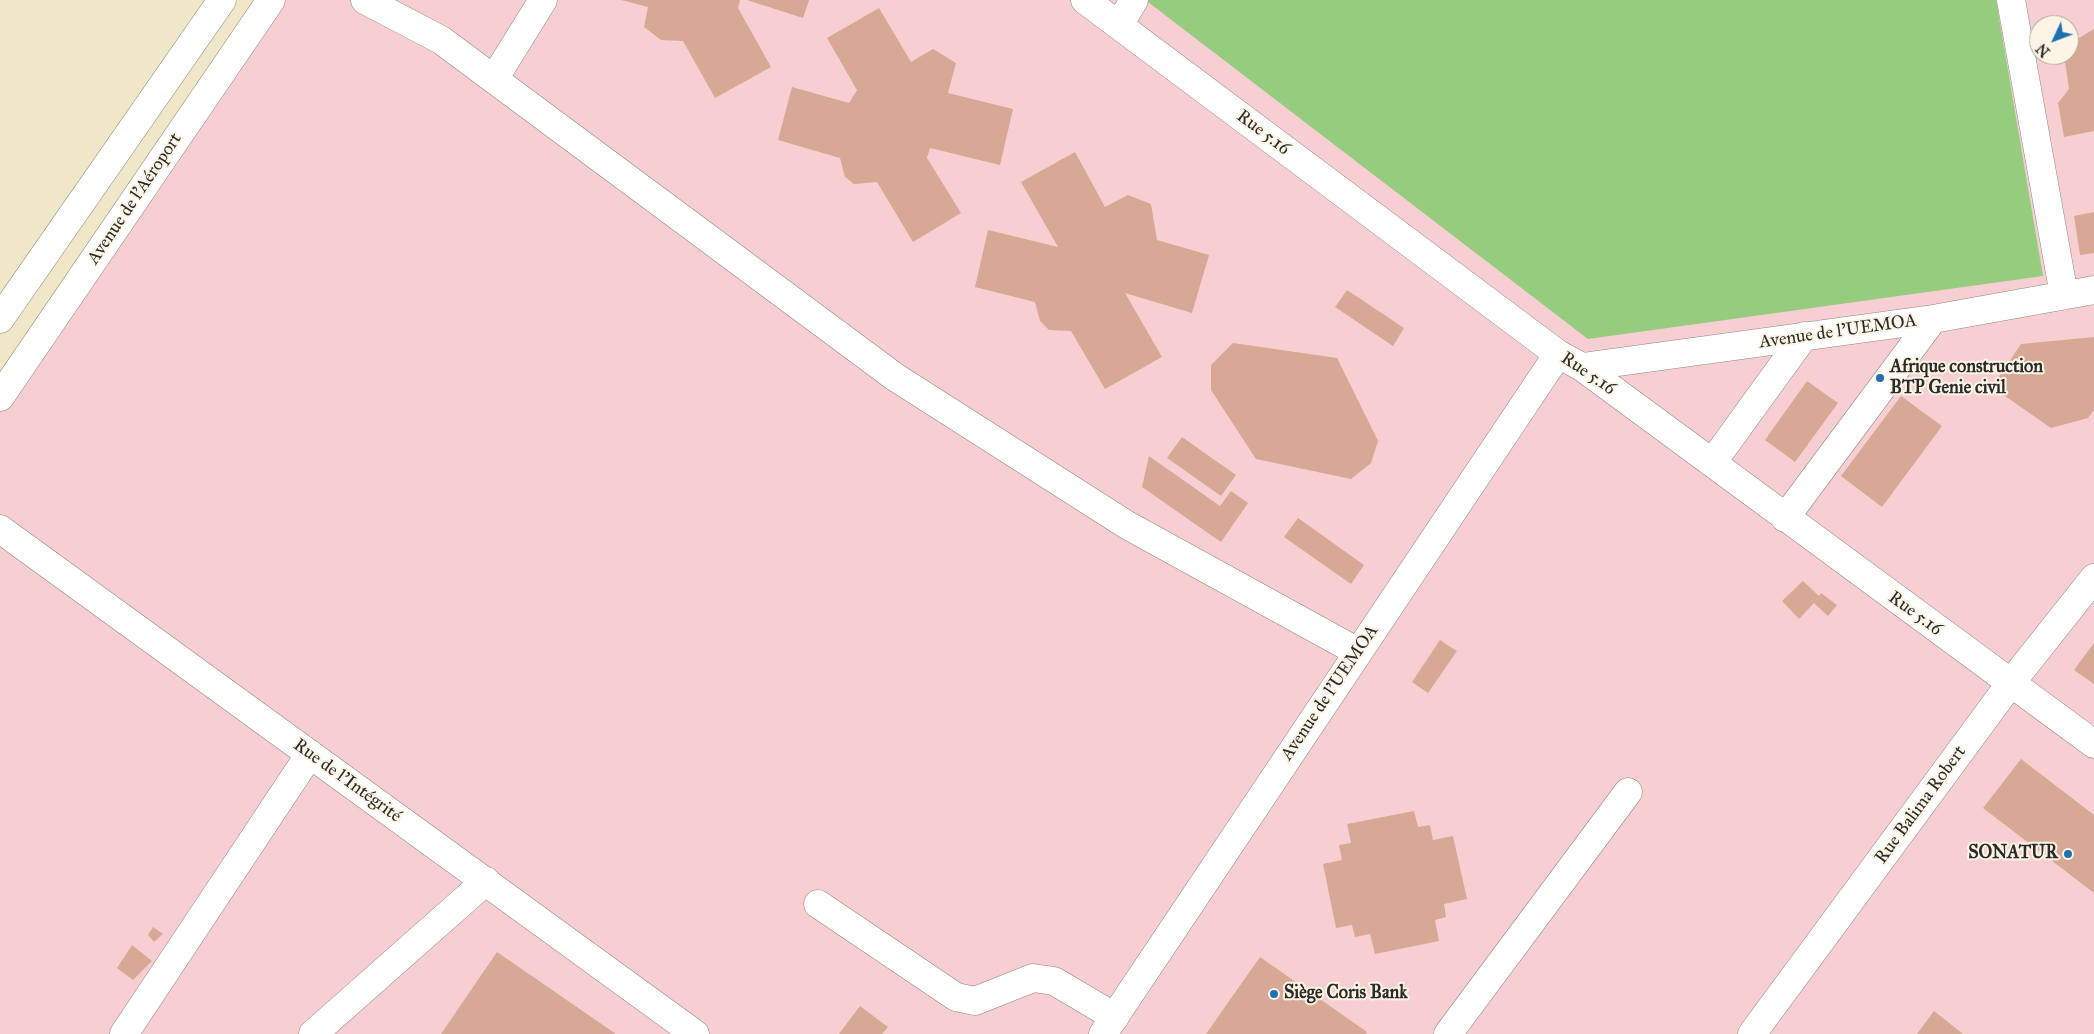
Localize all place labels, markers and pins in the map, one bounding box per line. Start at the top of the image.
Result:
place label: Afrique construction BTP Genie civil [1890,357,2043,399]
marker: Afrique construction BTP Genie civil [1874,372,1886,384]
place label: SONATUR [1968,843,2058,865]
marker: SONATUR [2062,848,2074,860]
place label: Siège Coris Bank [1284,983,1408,1005]
marker: Siège Coris Bank [1268,988,1280,1000]

